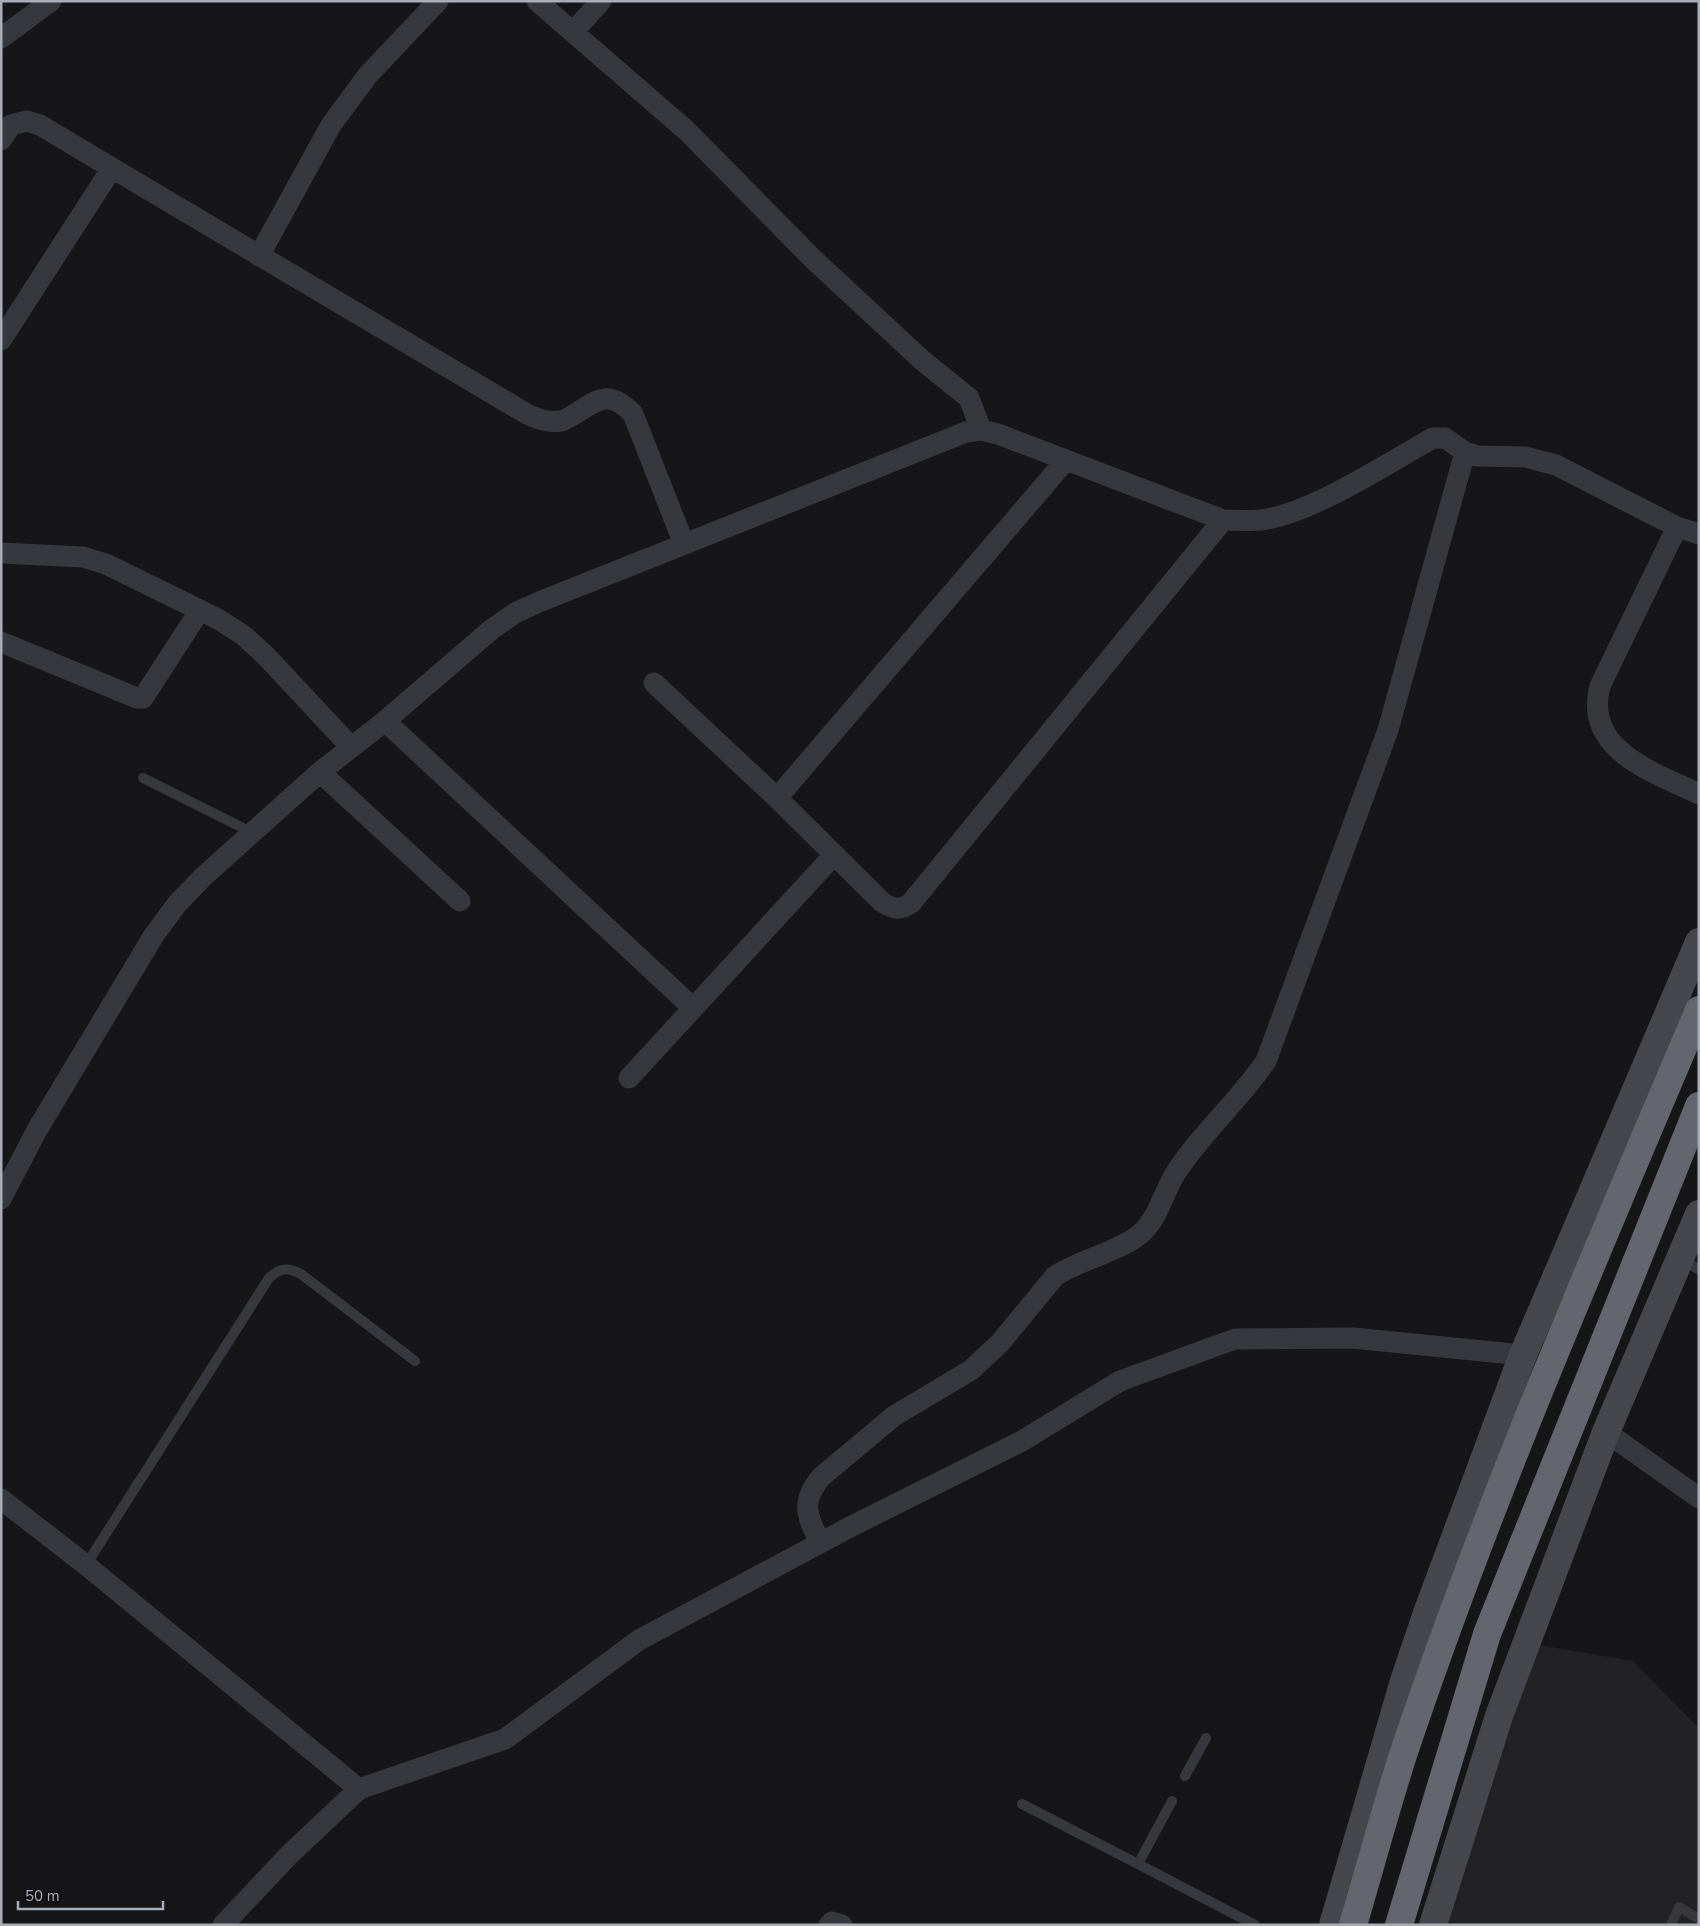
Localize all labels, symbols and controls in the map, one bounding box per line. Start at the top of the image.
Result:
scale bar [18,1878,162,1910]
text: 50 m [25,1886,60,1906]

